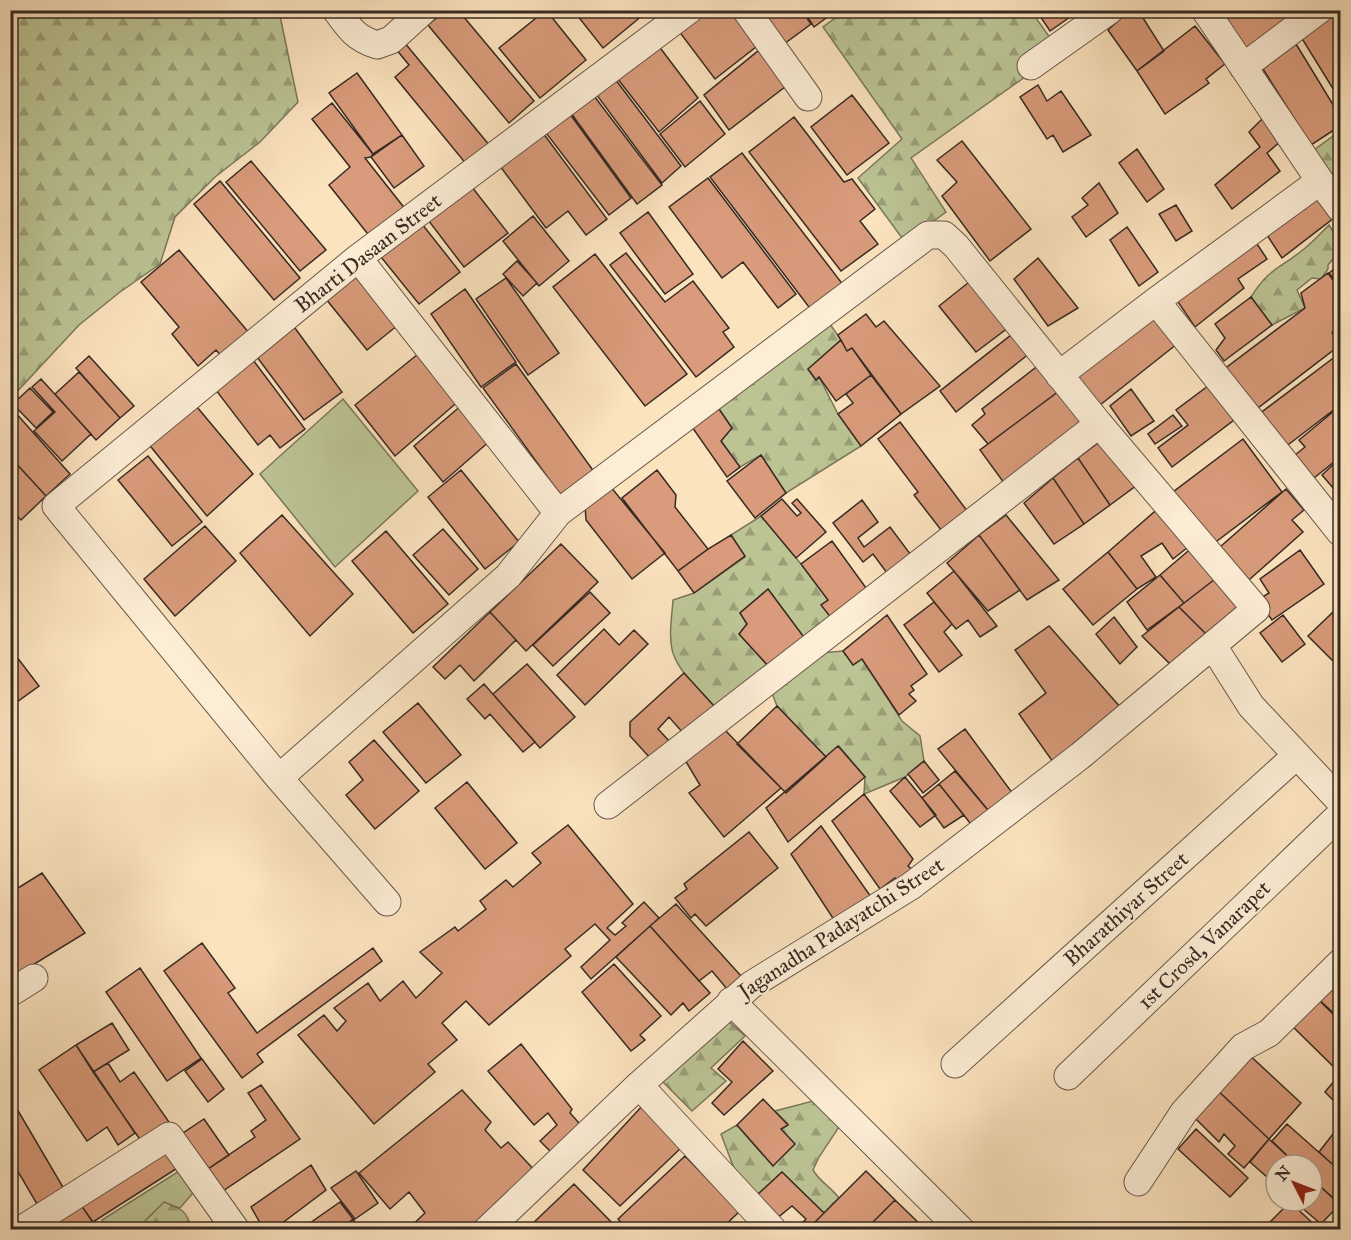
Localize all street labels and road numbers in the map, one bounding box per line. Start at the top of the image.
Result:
street label: Bharti Dasaan Street [290,187,447,318]
street label: Bharathiyar Street [1058,846,1194,972]
street label: Jaganadha Padayatchi Street [732,851,949,1005]
street label: 1st Crosd, Vanarapet [1132,875,1276,1015]

